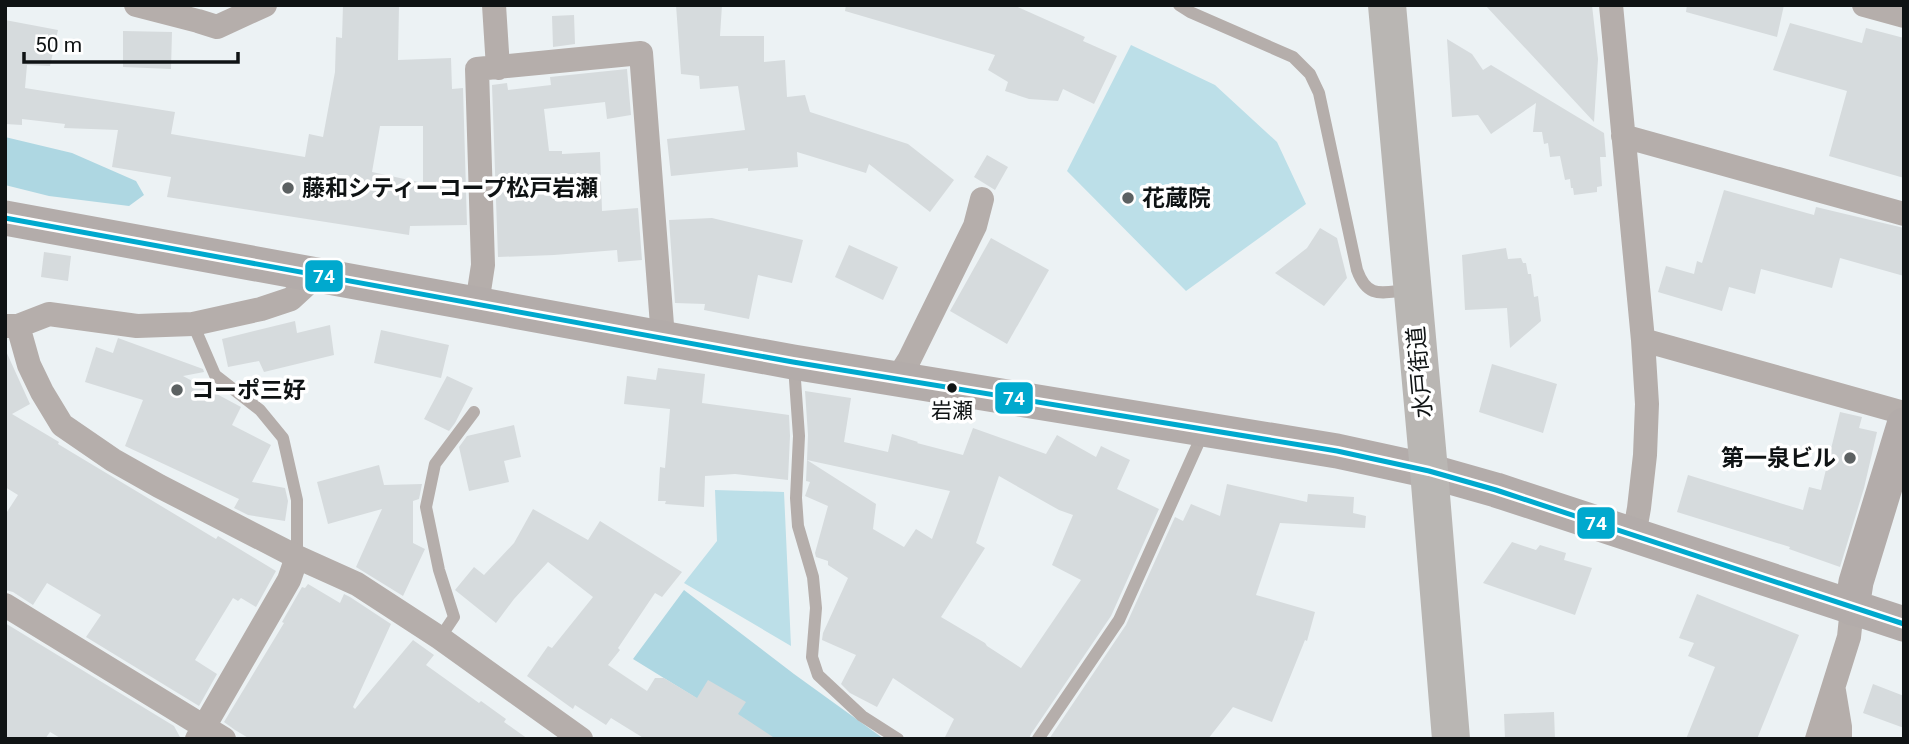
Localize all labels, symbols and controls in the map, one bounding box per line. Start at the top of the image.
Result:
scale bar [24,21,238,65]
text: 50 m [35,33,82,57]
place label: 藤和シティーコープ松戸岩瀬 [302,175,598,202]
marker: 藤和シティーコープ松戸岩瀬 [280,180,296,196]
place label: 花蔵院 [1142,185,1211,212]
marker: 花蔵院 [1120,190,1136,206]
line badge: 74 [304,259,344,293]
text: 74 [313,265,335,288]
street label: 水戸街道 [1403,325,1437,419]
place label: コーポ三好 [191,377,306,404]
marker: 岩瀬 [945,381,959,395]
line badge: 74 [994,381,1034,415]
marker: コーポ三好 [169,382,185,398]
text: 74 [1003,387,1025,410]
place label: 岩瀬 [931,399,973,423]
place label: 第一泉ビル [1721,445,1836,472]
marker: 第一泉ビル [1842,450,1858,466]
line badge: 74 [1576,506,1616,540]
text: 74 [1585,512,1607,535]

